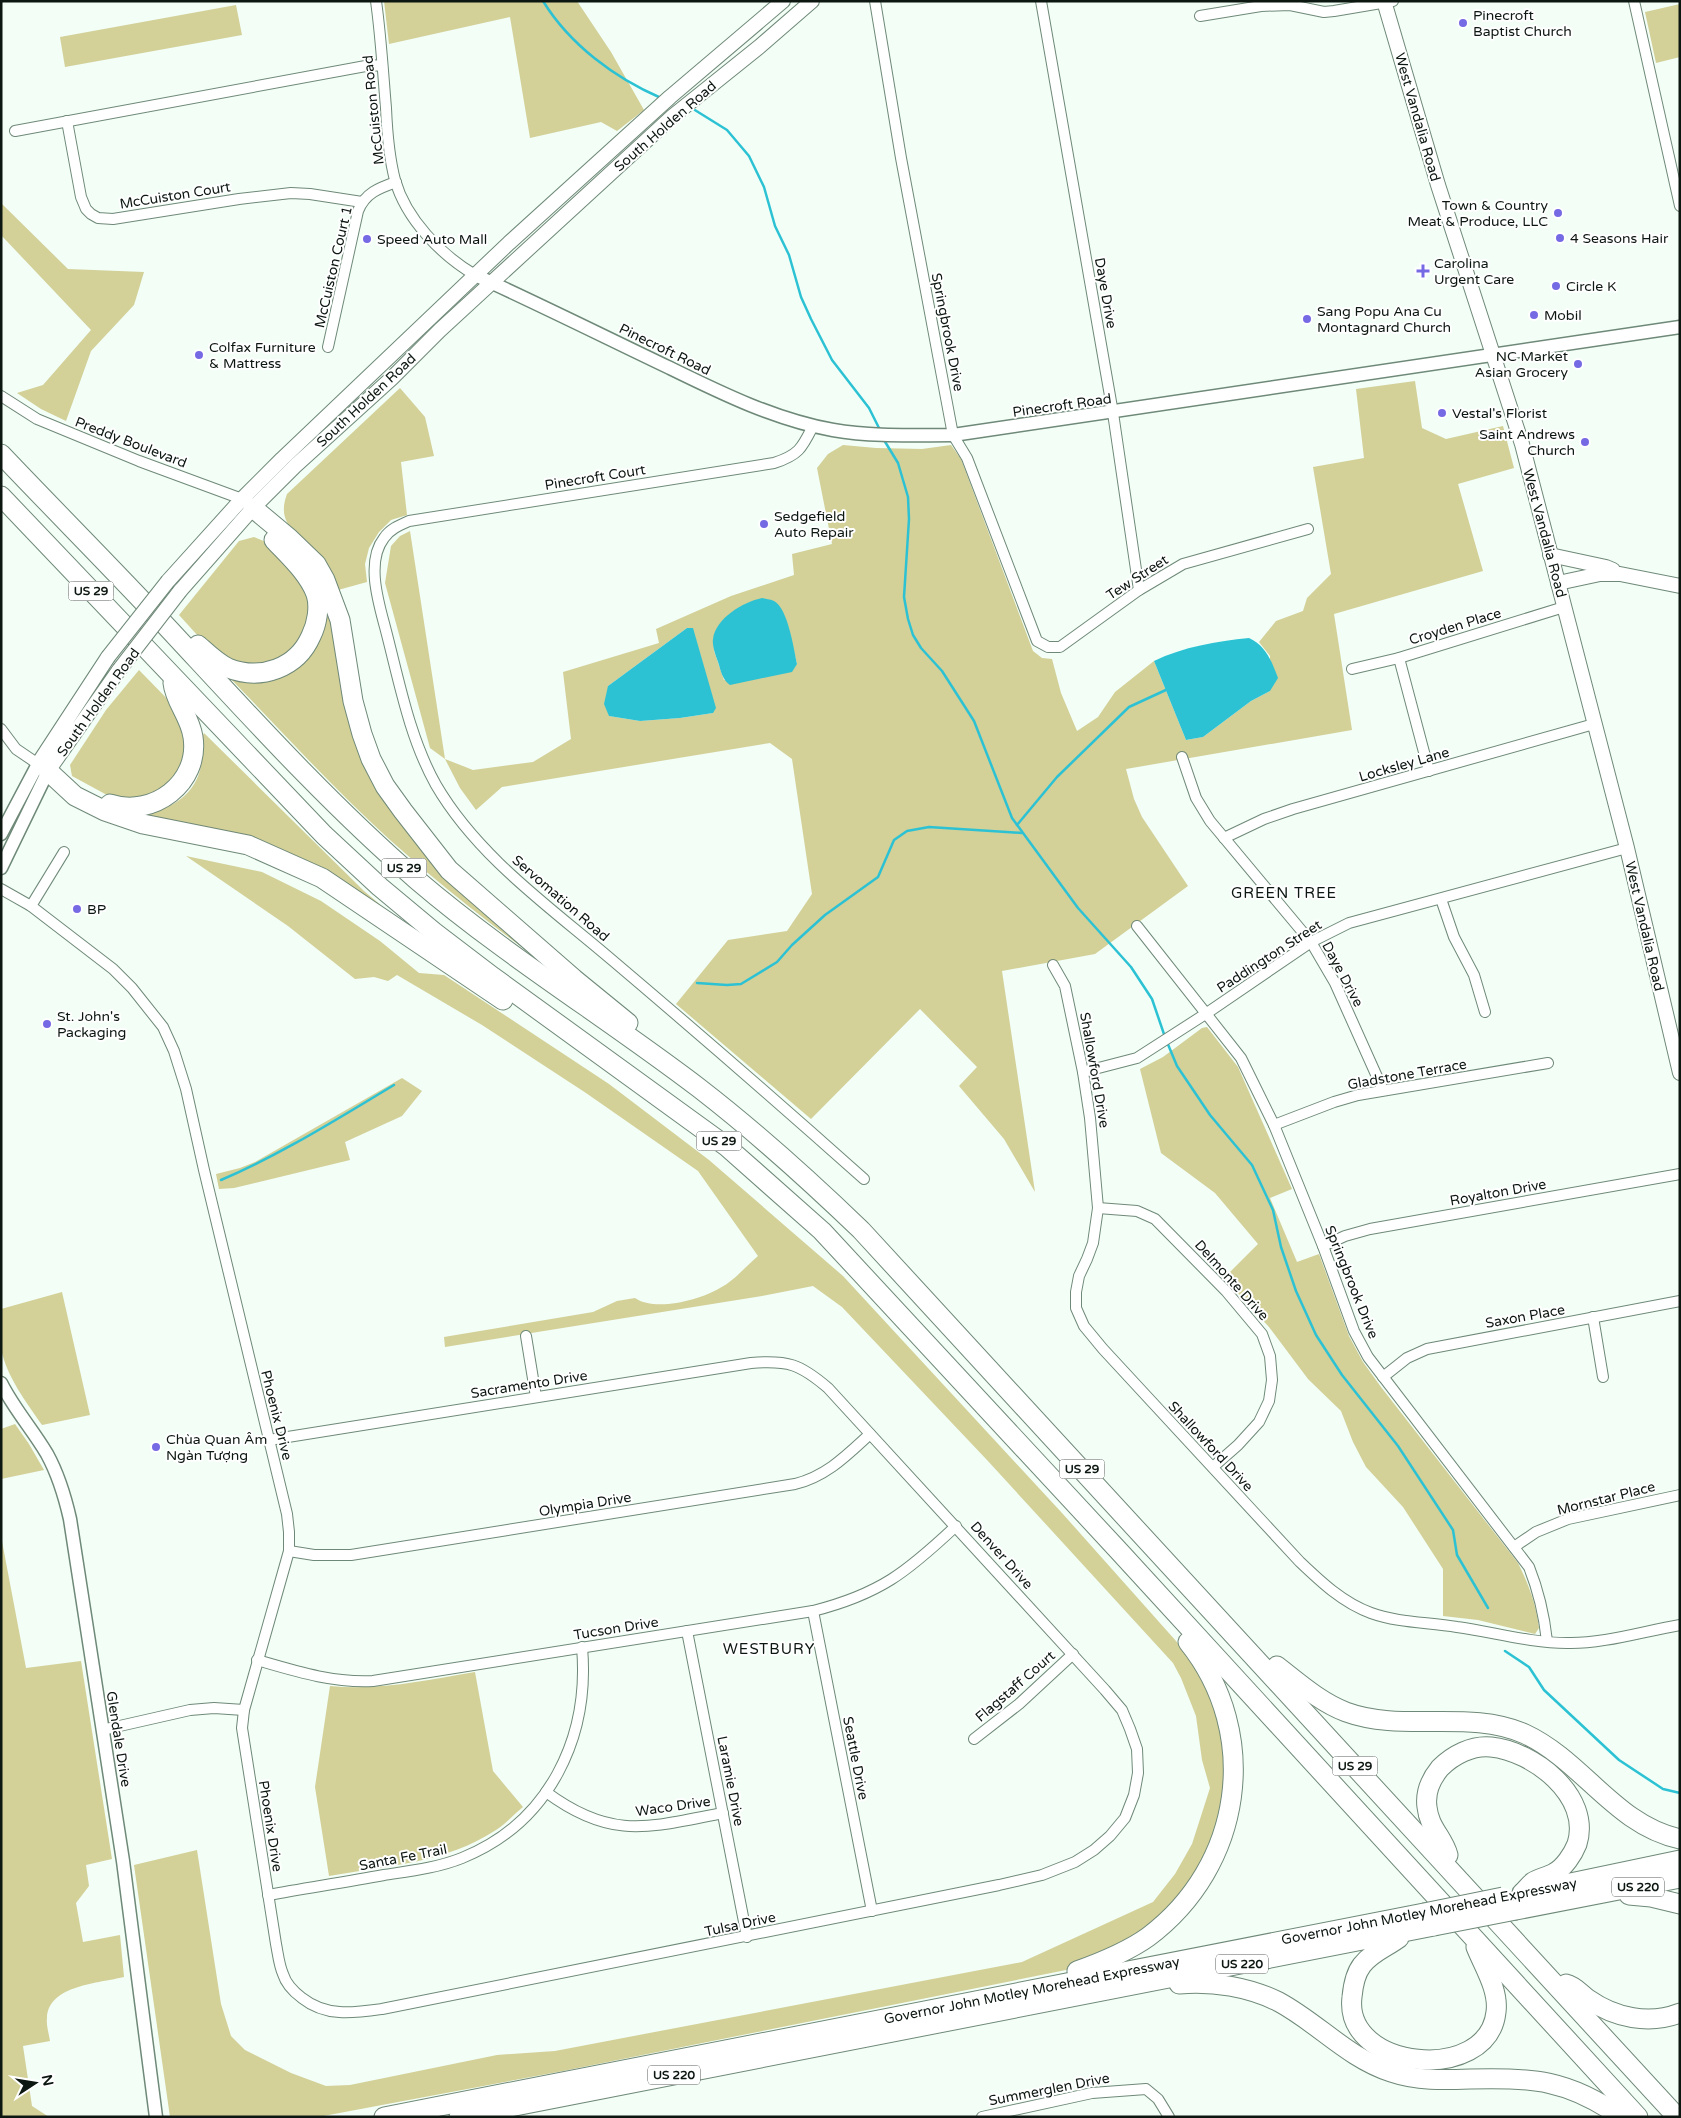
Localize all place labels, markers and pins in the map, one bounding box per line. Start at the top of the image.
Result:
place label: Pinecroft Baptist Church [1473,7,1572,40]
marker: Pinecroft Baptist Church [1457,17,1469,29]
place label: Town & Country Meat & Produce, LLC [1407,197,1548,230]
marker: Town & Country Meat & Produce, LLC [1552,207,1564,219]
place label: 4 Seasons Hair [1570,230,1669,247]
place label: Speed Auto Mall [377,231,487,248]
marker: 4 Seasons Hair [1554,232,1566,244]
marker: Speed Auto Mall [361,233,373,245]
place label: Carolina Urgent Care [1434,255,1514,288]
marker: Carolina Urgent Care [1416,264,1430,278]
place label: Circle K [1566,278,1616,295]
marker: Circle K [1550,280,1562,292]
place label: Sang Popu Ana Cu Montagnard Church [1317,303,1451,336]
place label: Mobil [1544,307,1582,324]
marker: Mobil [1528,309,1540,321]
marker: Sang Popu Ana Cu Montagnard Church [1301,313,1313,325]
place label: Colfax Furniture & Mattress [209,339,316,372]
place label: NC Market Asian Grocery [1475,348,1569,381]
marker: Colfax Furniture & Mattress [193,349,205,361]
marker: NC Market Asian Grocery [1572,358,1584,370]
place label: Vestal's Florist [1452,405,1548,422]
marker: Vestal's Florist [1436,407,1448,419]
place label: Saint Andrews Church [1479,426,1575,459]
marker: Saint Andrews Church [1579,436,1591,448]
place label: Sedgefield Auto Repair [774,508,854,541]
marker: Sedgefield Auto Repair [758,518,770,530]
place label: BP [87,901,106,918]
marker: BP [71,903,83,915]
place label: St. John's Packaging [57,1008,126,1041]
marker: St. John's Packaging [41,1018,53,1030]
place label: Chùa Quan Âm Ngàn Tượng [166,1431,267,1464]
marker: Chùa Quan Âm Ngàn Tượng [150,1441,162,1453]

